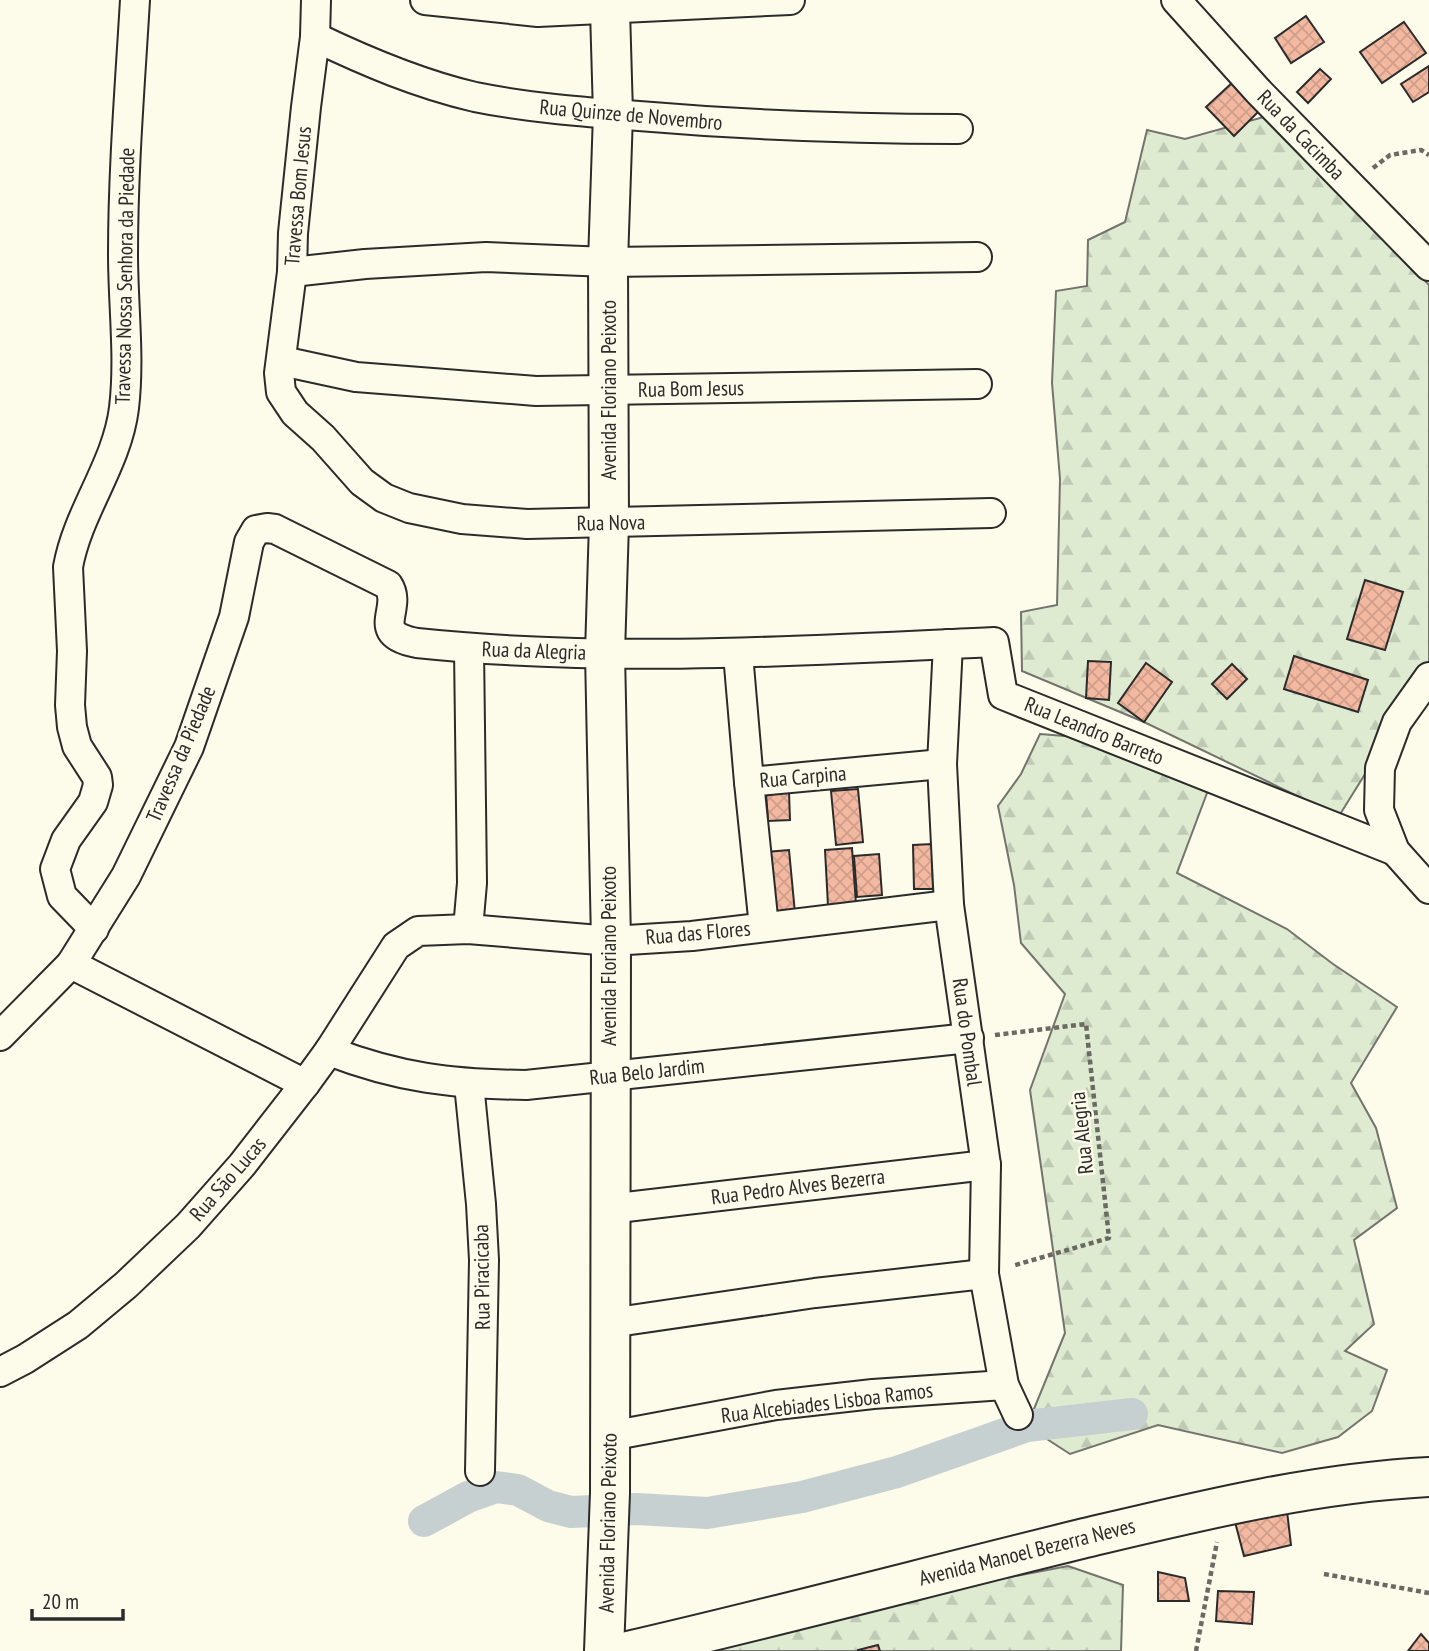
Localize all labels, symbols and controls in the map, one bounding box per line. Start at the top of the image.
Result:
street label: Rua da Cacimba [1252,84,1351,185]
street label: Rua Quinze de Novembro [538,93,724,136]
street label: Travessa Bom Jesus [278,125,317,267]
street label: Travessa Nossa Senhora da Piedade [109,147,140,405]
street label: Avenida Floriano Peixoto [595,300,622,480]
street label: Rua Bom Jesus [638,374,744,403]
street label: Rua Nova [576,508,646,537]
street label: Rua da Alegria [481,635,587,666]
street label: Travessa da Piedade [140,682,221,826]
street label: Rua Leandro Barreto [1021,690,1168,771]
street label: Rua Carpina [759,759,847,794]
street label: Avenida Floriano Peixoto [595,866,622,1046]
street label: Rua das Flores [644,914,752,951]
street label: Rua do Pombal [947,976,988,1088]
street label: Rua Belo Jardim [588,1052,706,1091]
street label: Rua Alegria [1064,1091,1099,1176]
street label: Rua São Lucas [183,1131,272,1227]
street label: Rua Pedro Alves Bezerra [710,1162,886,1211]
street label: Rua Piracicaba [467,1224,496,1330]
street label: Rua Alcebiades Lisboa Ramos [719,1376,934,1429]
street label: Avenida Floriano Peixoto [592,1433,623,1613]
street label: Avenida Manoel Bezerra Neves [916,1512,1138,1591]
scale bar [32,1578,122,1622]
text: 20 m [42,1588,79,1615]

